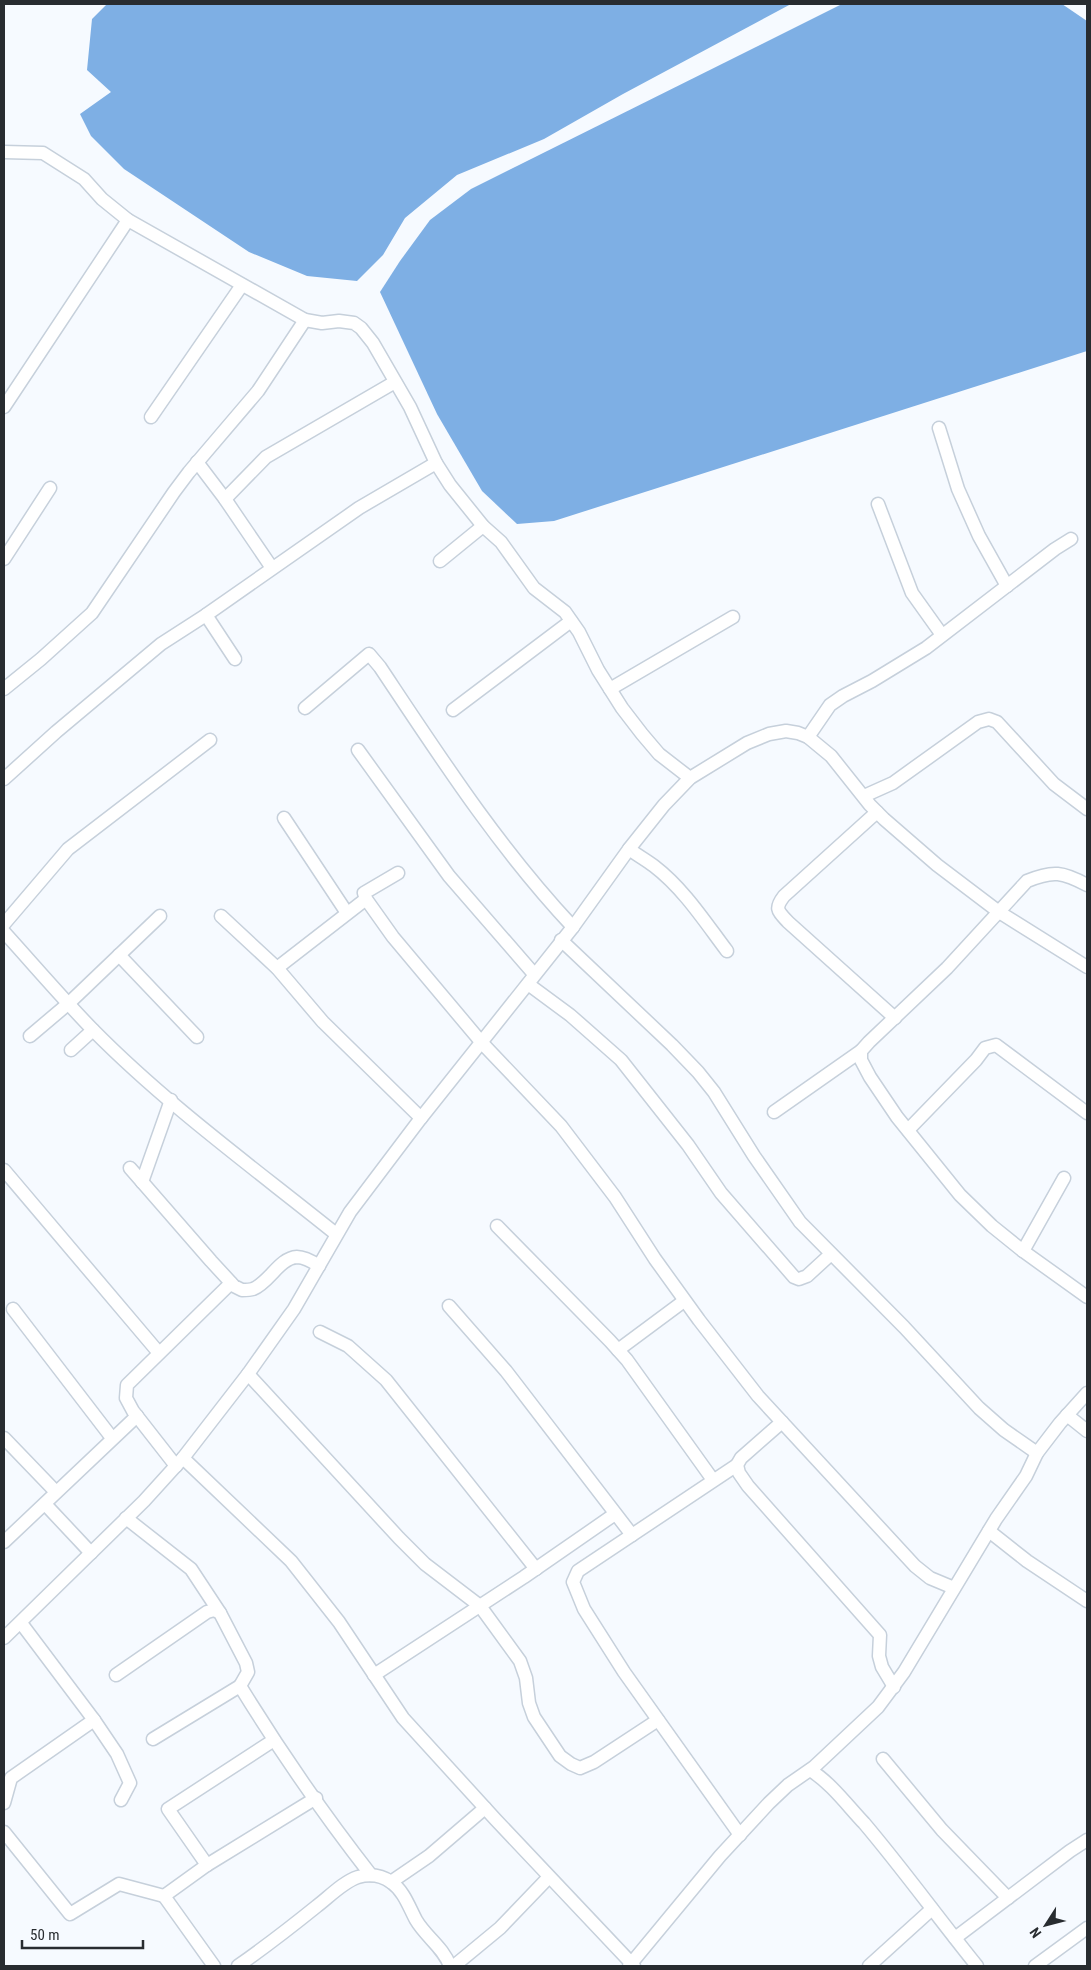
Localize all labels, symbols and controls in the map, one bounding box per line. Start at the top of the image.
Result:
north arrow [1021,1900,1071,1950]
scale bar [22,1918,144,1950]
text: N [1026,1924,1044,1941]
text: 50 m [30,1926,60,1944]

